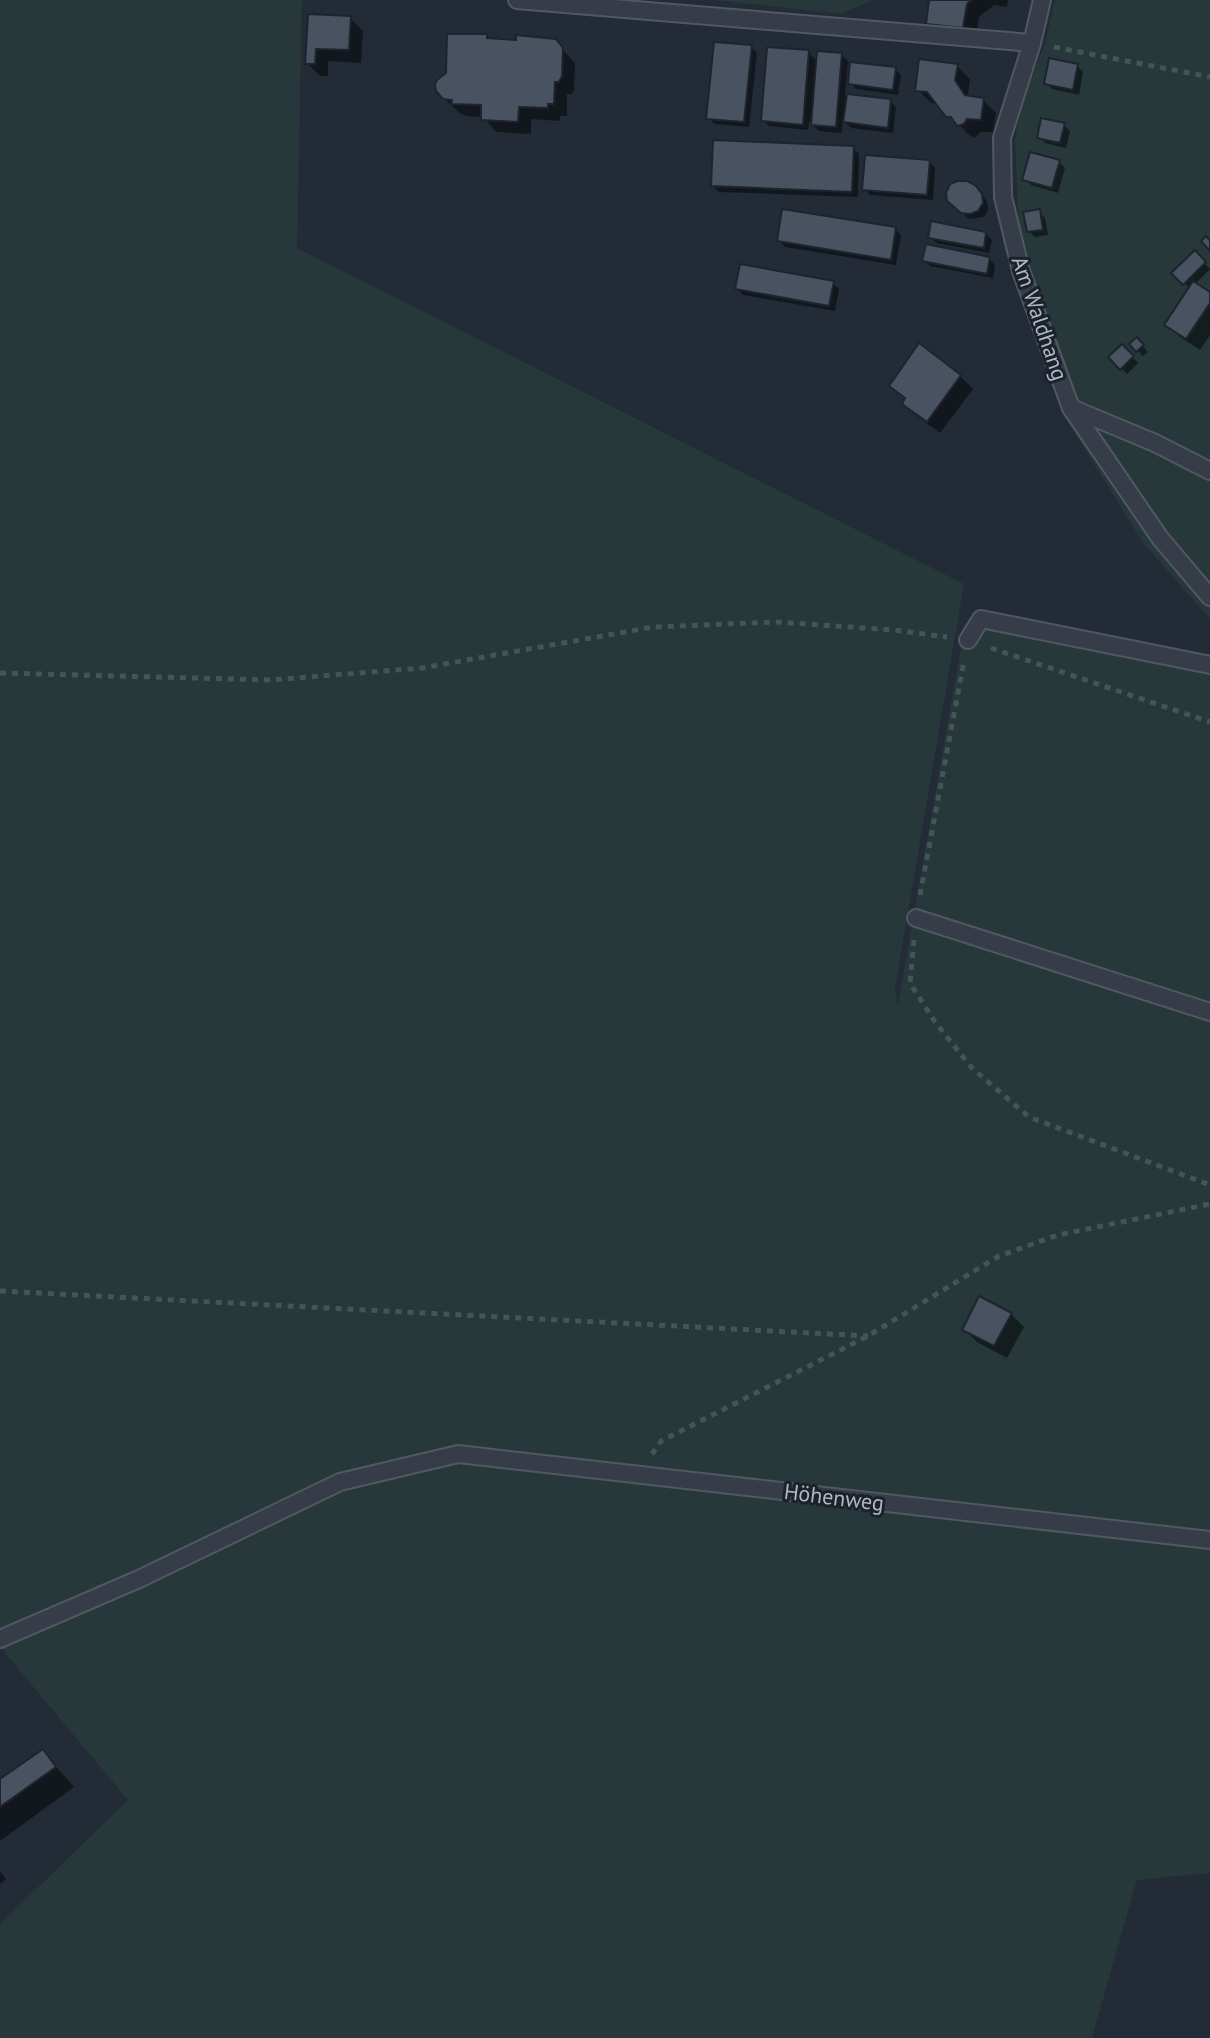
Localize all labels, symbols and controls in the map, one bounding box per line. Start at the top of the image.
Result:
street label: Am Waldhang [1006,252,1074,384]
street label: Höhenweg [782,1477,886,1517]

